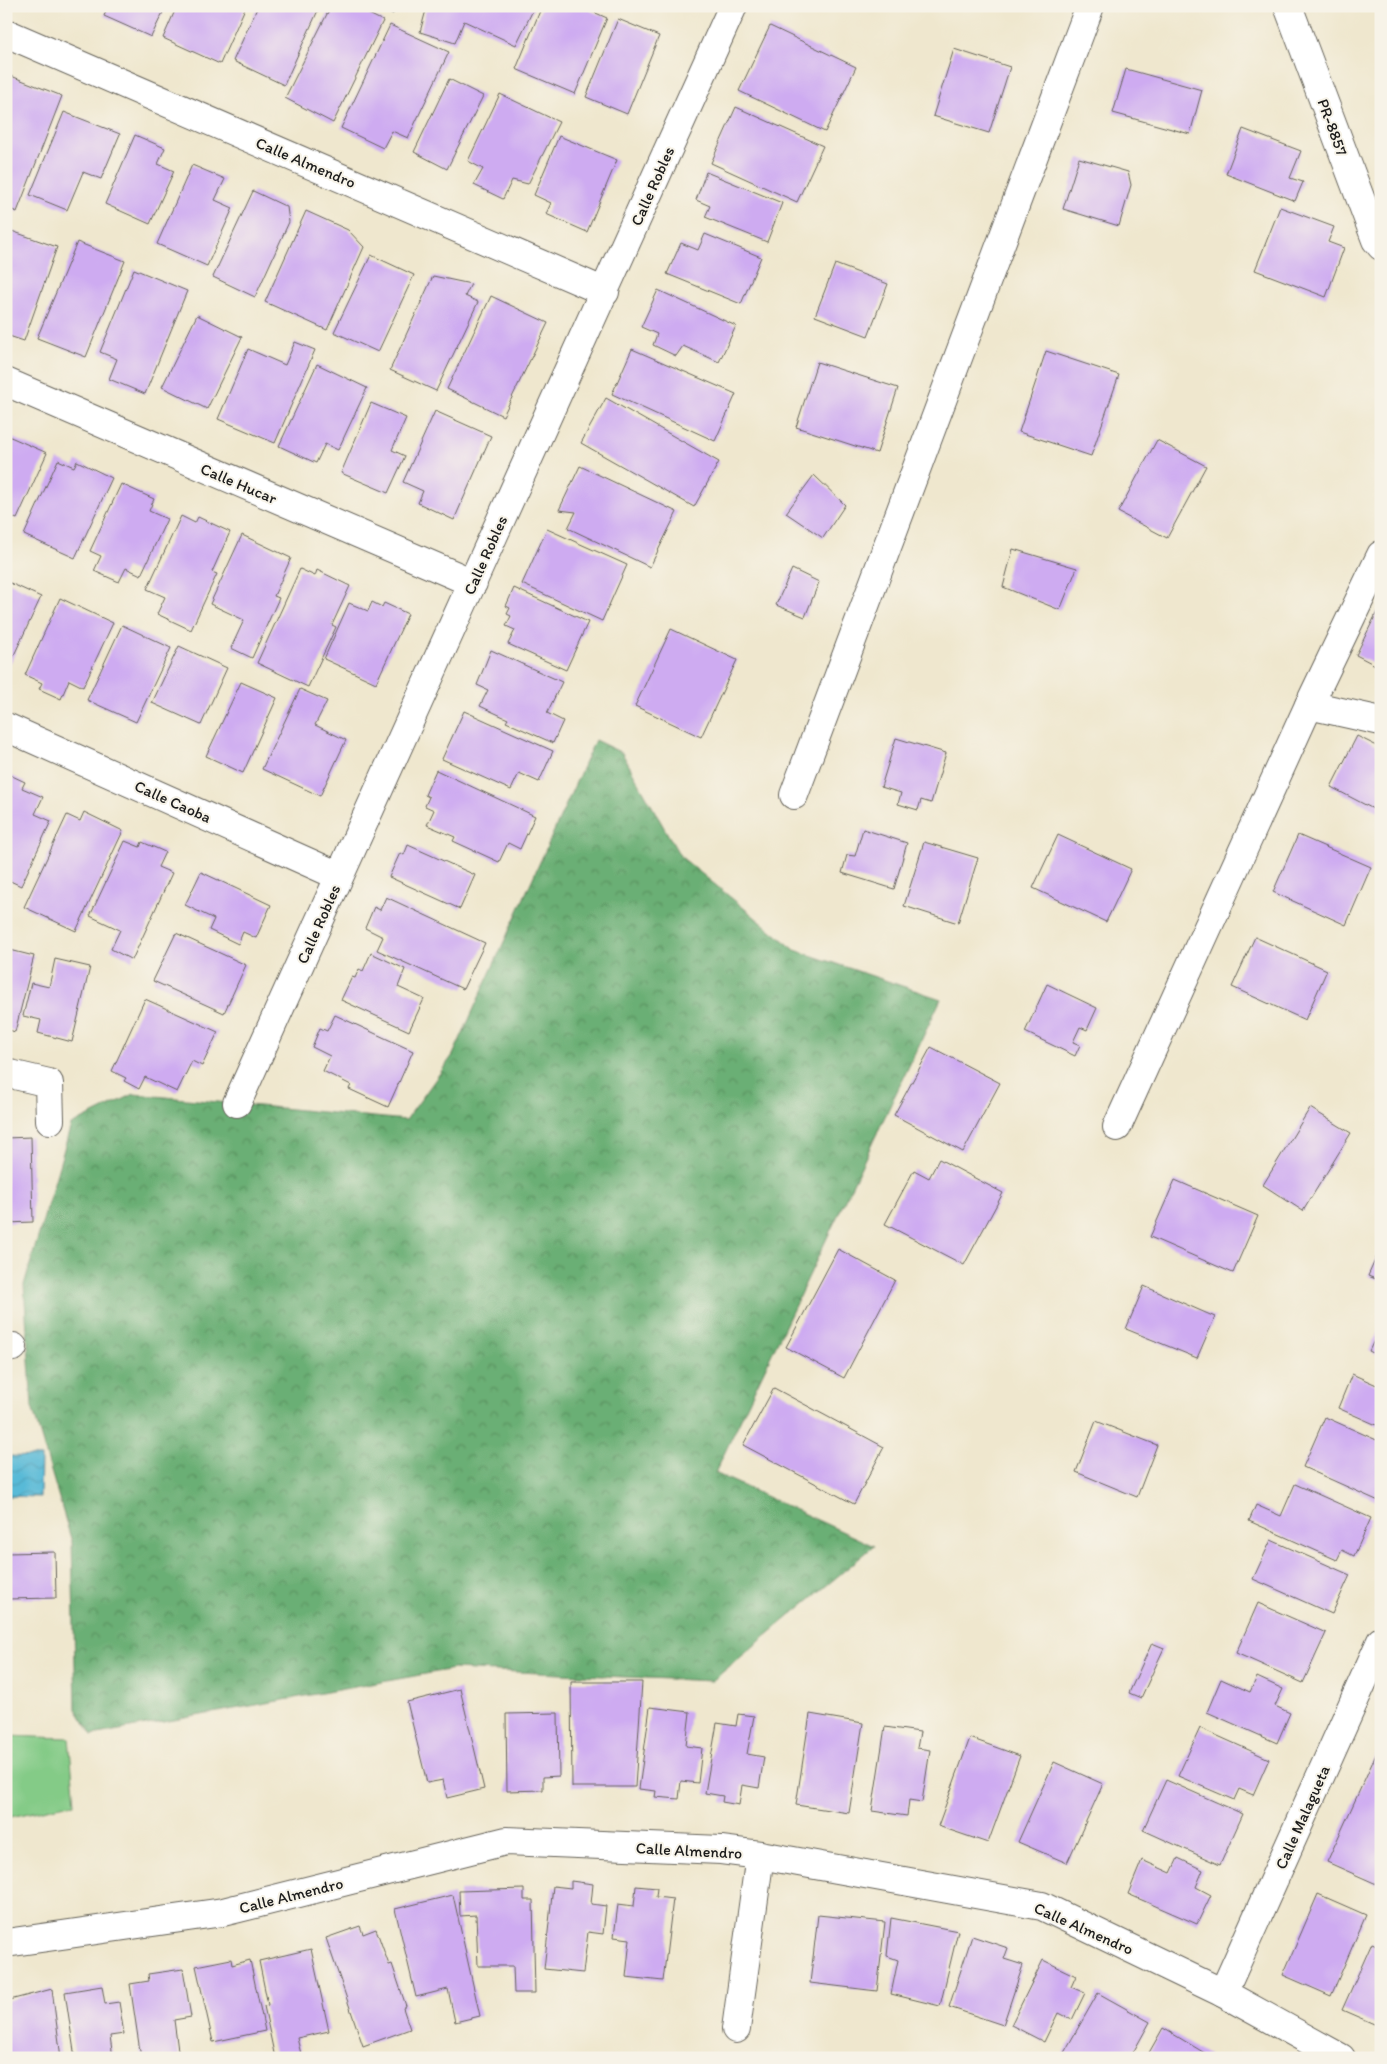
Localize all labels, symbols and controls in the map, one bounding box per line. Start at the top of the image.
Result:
street label: PR-8857 [1313,96,1352,158]
street label: Calle Almendro [253,133,359,192]
street label: Calle Robles [627,144,678,229]
street label: Calle Hucar [198,459,280,508]
street label: Calle Robles [460,513,511,598]
street label: Calle Caoba [132,776,214,827]
street label: Calle Robles [293,882,344,967]
street label: Calle Malagueta [1271,1762,1334,1872]
street label: Calle Almendro [635,1838,743,1863]
street label: Calle Almendro [237,1873,345,1918]
street label: Calle Almendro [1031,1898,1136,1959]

